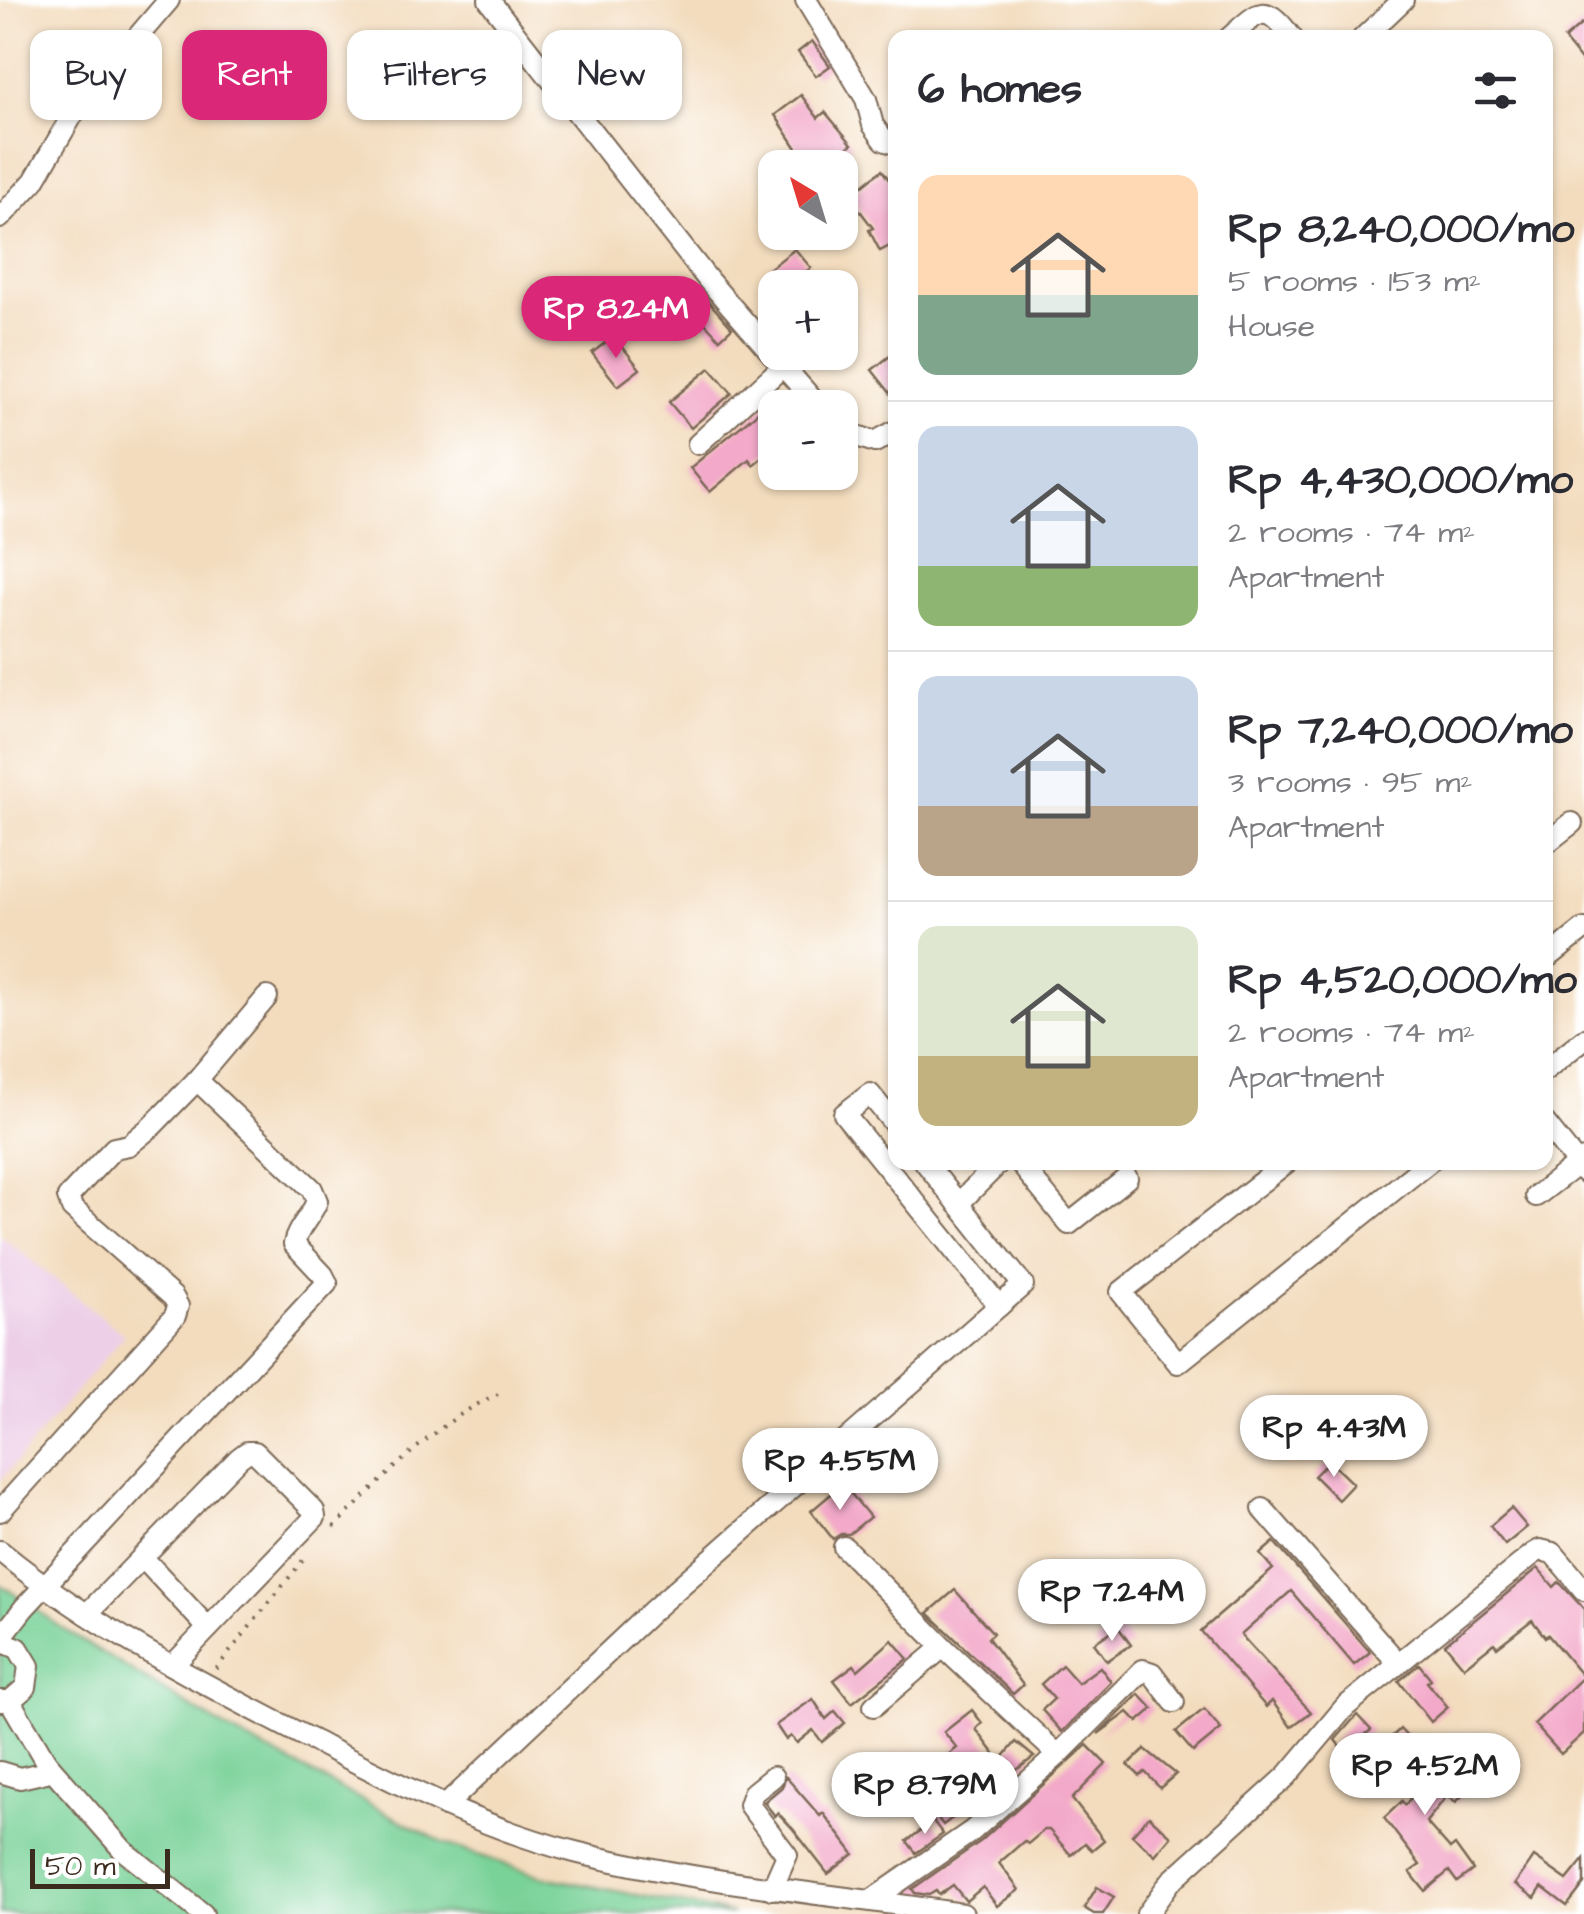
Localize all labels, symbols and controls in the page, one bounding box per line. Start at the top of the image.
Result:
chip: Buy [30,30,162,120]
chip: Rent [182,30,327,120]
chip: Filters [347,30,522,120]
chip: New [542,30,682,120]
text: 6 homes [918,61,1082,119]
icon: filters [1468,63,1523,118]
north arrow [758,150,858,250]
map controls [758,150,858,490]
text: Rp 8,240,000/mo [1228,201,1574,259]
icon: home [998,215,1118,335]
text: 5 rooms · 153 m² [1228,259,1481,304]
button: + [758,270,858,370]
pin: Rp 8.24M [513,276,719,361]
text: Rp 8.24M [543,286,689,331]
text: House [1228,304,1315,349]
button: − [758,390,858,490]
text: Rp 4,430,000/mo [1228,452,1573,510]
icon: home [998,466,1118,586]
text: 2 rooms · 74 m² [1228,510,1475,555]
text: Apartment [1228,555,1384,600]
text: Rp 7,240,000/mo [1228,702,1573,760]
icon: home [998,716,1118,836]
text: 3 rooms · 95 m² [1228,760,1472,805]
text: Apartment [1228,805,1384,850]
text: Rp 4,520,000/mo [1228,952,1577,1010]
icon: home [998,966,1118,1086]
text: 2 rooms · 74 m² [1228,1010,1475,1055]
text: Apartment [1228,1055,1384,1100]
pin: Rp 4.43M [1231,1395,1437,1480]
text: Rp 4.43M [1262,1405,1406,1450]
pin: Rp 4.55M [737,1428,943,1513]
text: Rp 4.55M [764,1438,916,1483]
pin: Rp 7.24M [1009,1559,1215,1644]
text: Rp 7.24M [1040,1569,1184,1614]
pin: Rp 4.52M [1322,1733,1528,1818]
text: Rp 4.52M [1351,1743,1499,1788]
pin: Rp 8.79M [822,1752,1028,1837]
text: Rp 8.79M [853,1762,997,1807]
scale bar [30,1844,170,1888]
text: 50 m [45,1847,116,1886]

